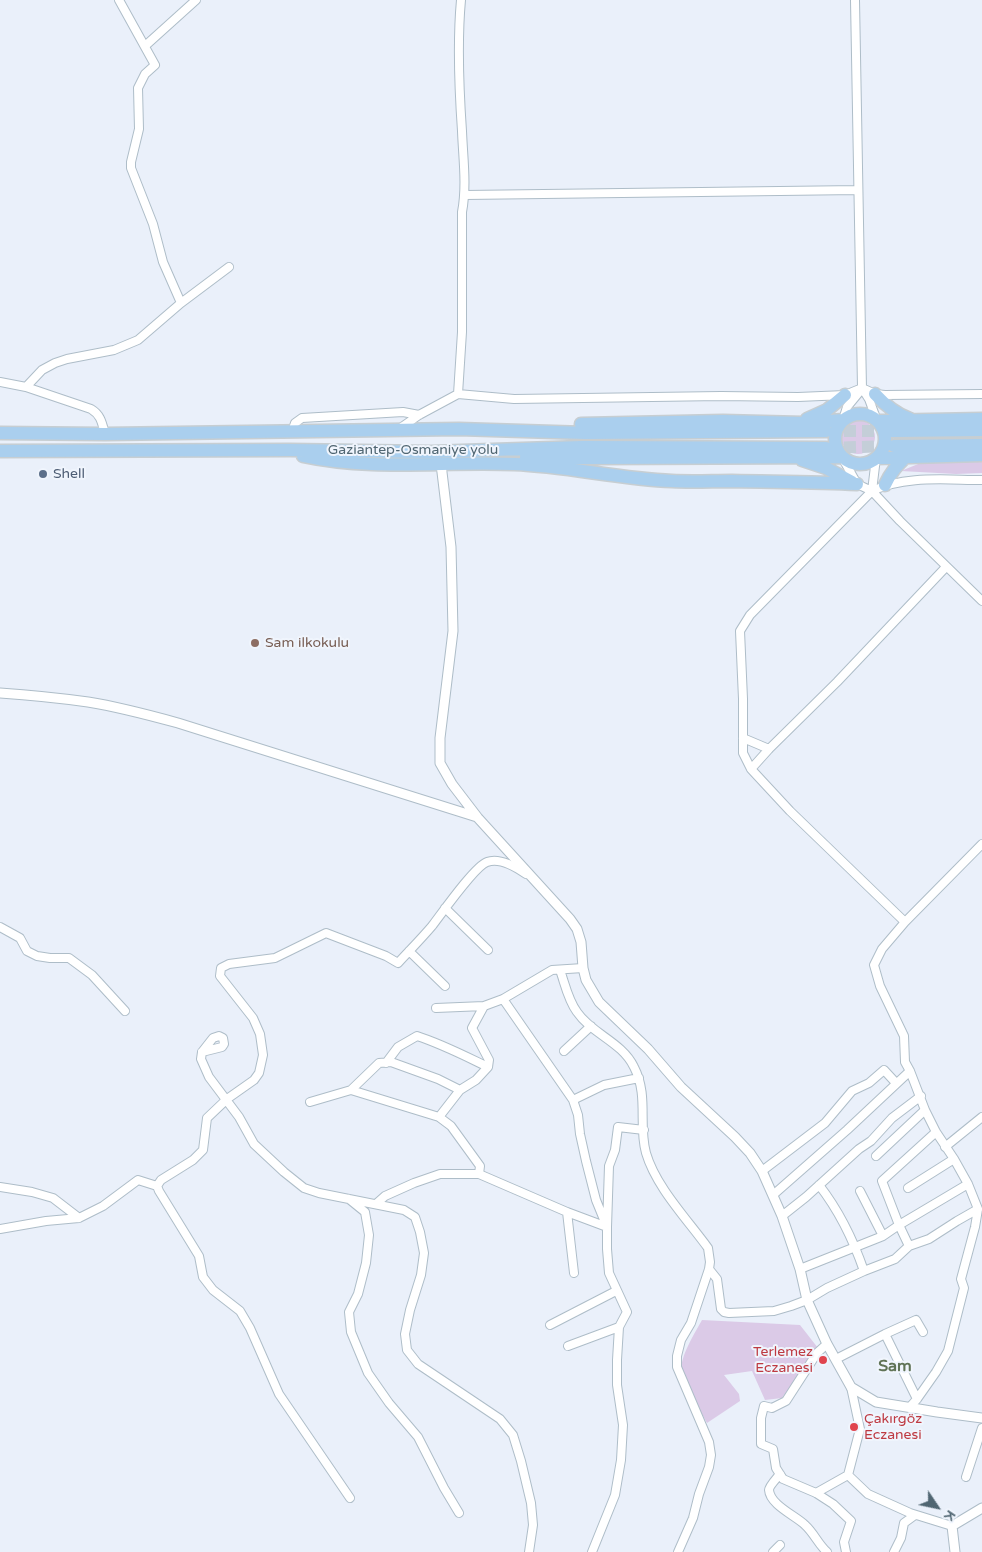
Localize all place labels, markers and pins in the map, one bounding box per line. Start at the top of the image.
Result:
place label: Shell [53,466,85,482]
marker: Shell [37,468,49,480]
place label: Sam ilkokulu [265,635,349,651]
marker: Sam ilkokulu [249,637,261,649]
place label: Terlemez Eczanesi [753,1344,813,1376]
marker: Terlemez Eczanesi [817,1354,829,1366]
place label: Çakırgöz Eczanesi [864,1411,922,1444]
marker: Çakırgöz Eczanesi [848,1421,860,1433]

